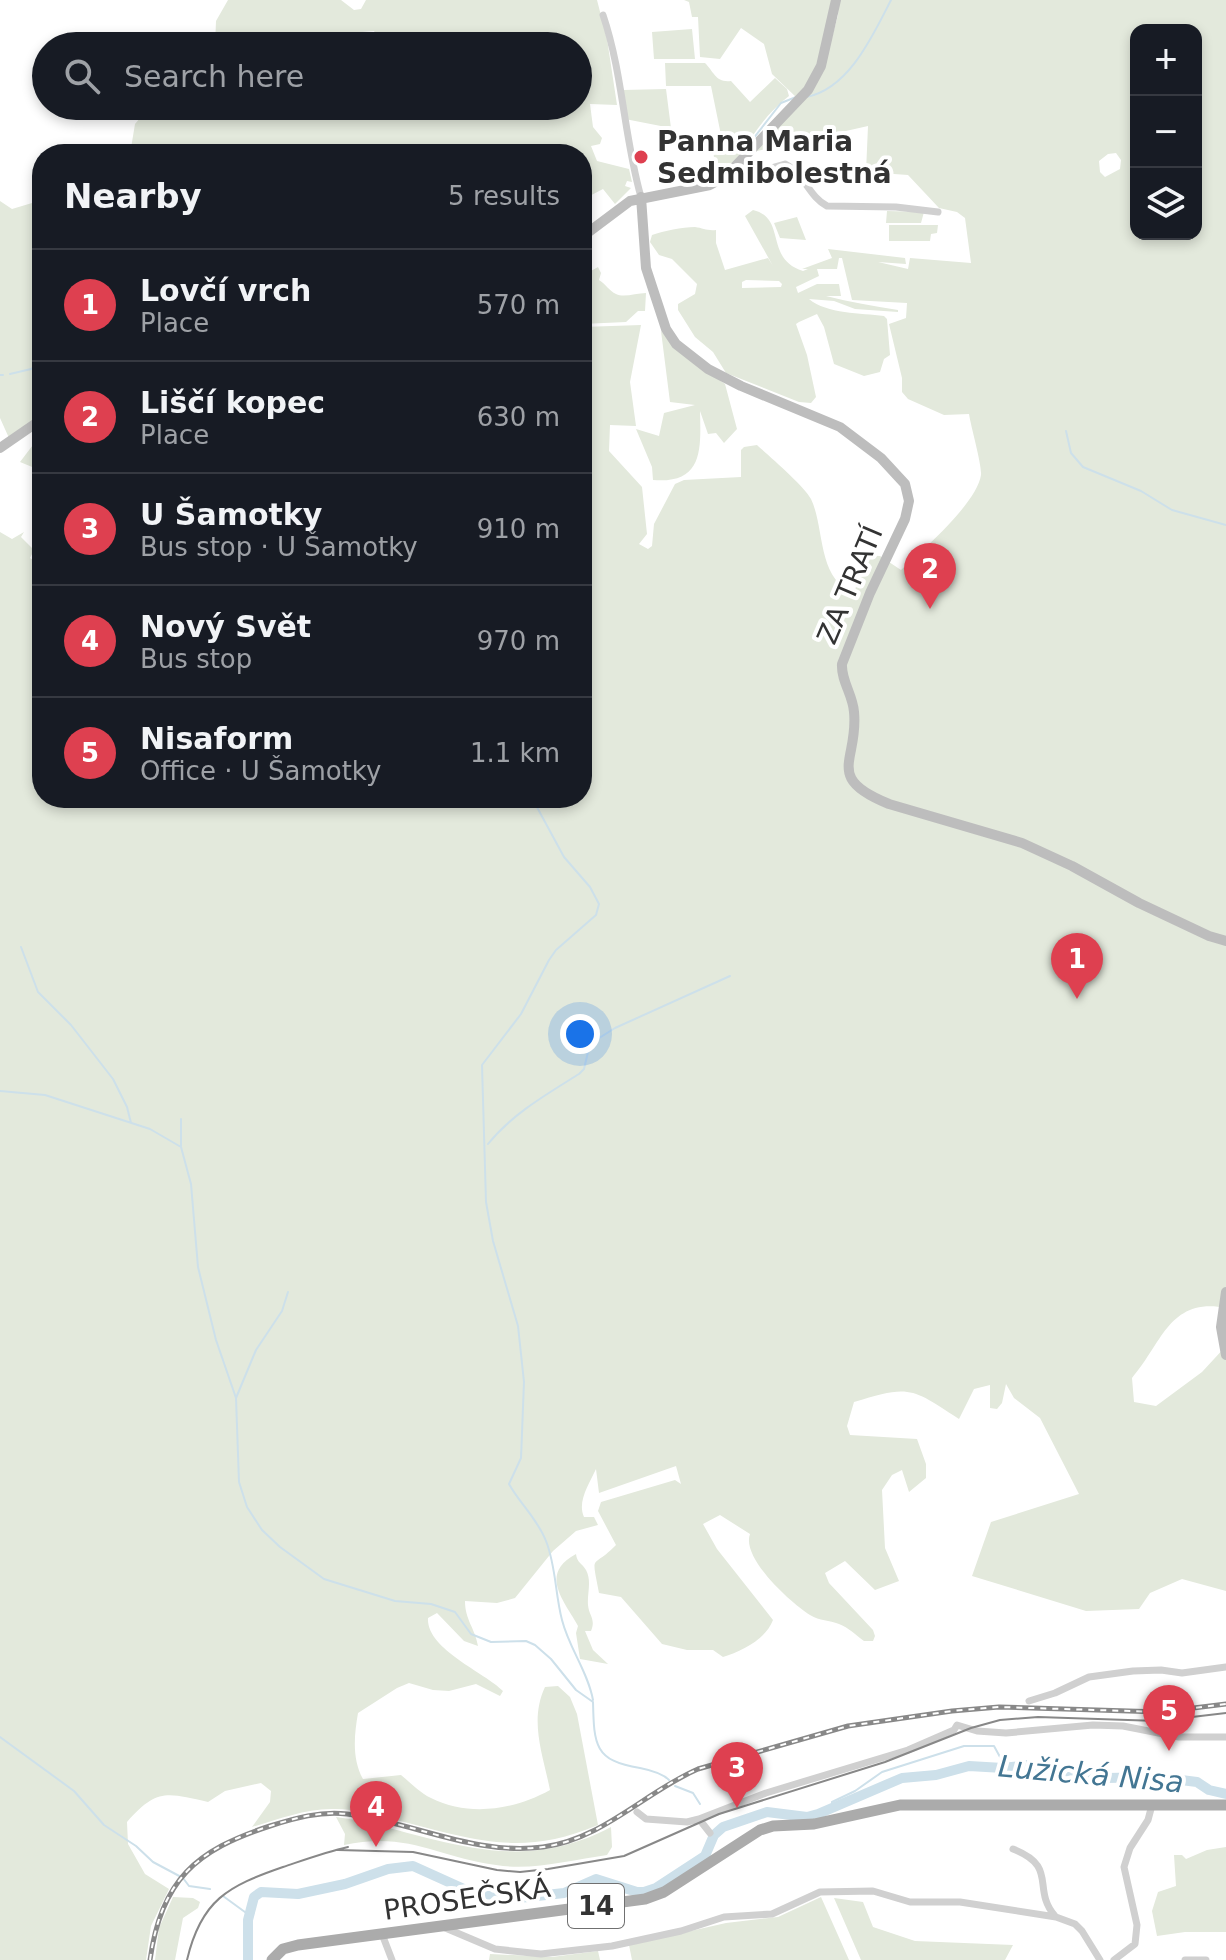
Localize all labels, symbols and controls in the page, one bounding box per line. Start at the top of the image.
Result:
map controls [1130,24,1202,240]
button: + [1130,24,1202,96]
search box [32,32,592,120]
icon: search [60,54,104,98]
text: Search here [124,59,304,94]
button: − [1130,96,1202,168]
place label: Panna Maria Sedmibolestná [657,125,892,190]
marker: Panna Maria Sedmibolestná [632,148,650,166]
button: layers [1130,168,1202,240]
text: Nearby [64,176,202,216]
text: 5 results [448,181,560,211]
text: Lovčí vrch [140,273,311,308]
text: 1 [81,290,99,320]
text: 570 m [477,290,560,320]
text: Place [140,308,209,338]
text: Liščí kopec [140,385,325,420]
text: 2 [81,402,99,432]
text: 630 m [477,402,560,432]
text: Place [140,420,209,450]
text: U Šamotky [140,497,322,532]
text: 3 [81,514,99,544]
text: 910 m [477,514,560,544]
street label: ZA TRATÍ [809,521,890,649]
text: Bus stop · U Šamotky [140,532,418,562]
pin: 2 [904,543,956,609]
text: Nový Svět [140,609,311,644]
text: 4 [81,626,99,656]
text: 970 m [477,626,560,656]
text: Bus stop [140,644,252,674]
text: Nisaform [140,721,293,756]
text: 5 [81,738,99,768]
text: 1.1 km [470,738,560,768]
text: Office · U Šamotky [140,756,381,786]
pin: 1 [1051,933,1103,999]
your location [560,1014,600,1054]
pin: 5 [1143,1685,1195,1751]
pin: 3 [711,1742,763,1808]
water label: Lužická Nisa [997,1748,1185,1800]
pin: 4 [350,1781,402,1847]
street label: PROSEČSKÁ [381,1870,553,1927]
road number: 14 [568,1884,624,1928]

